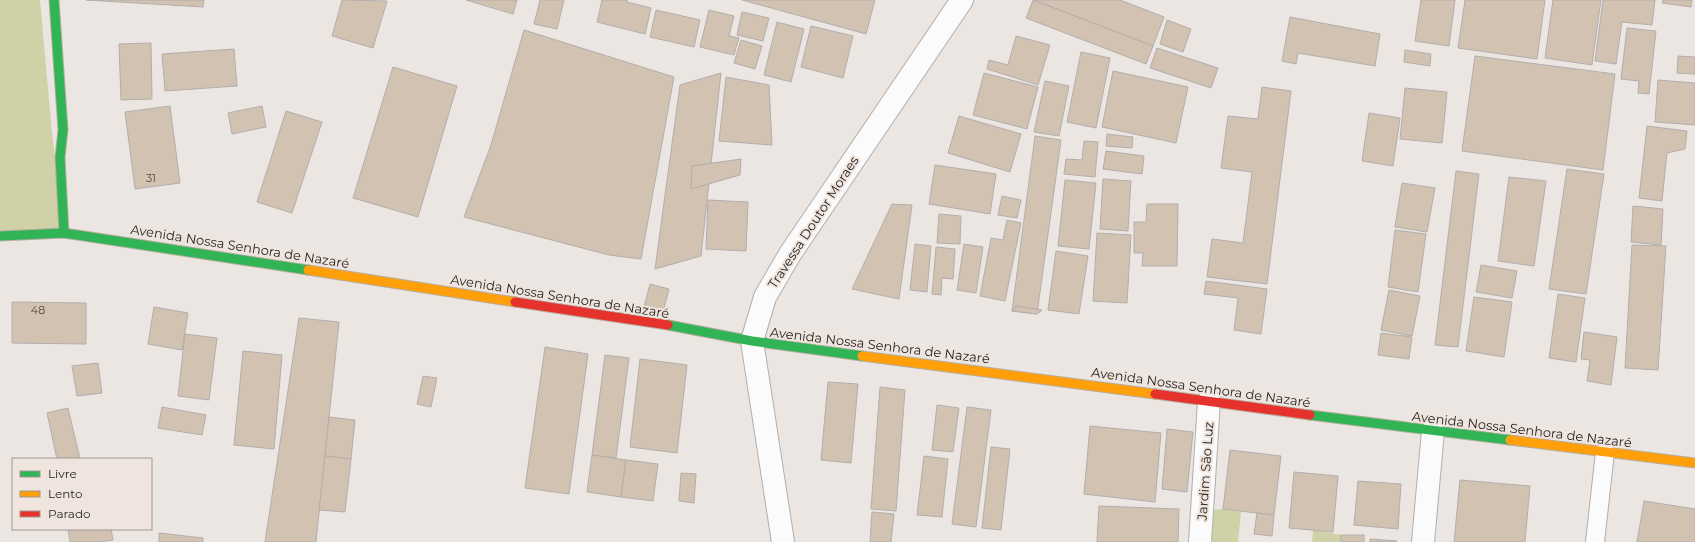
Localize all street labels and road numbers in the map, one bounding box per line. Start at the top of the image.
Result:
street label: Travessa Doutor Moraes [764,153,862,291]
street label: Avenida Nossa Senhora de Nazaré [130,221,351,271]
street label: Avenida Nossa Senhora de Nazaré [450,271,671,321]
street label: Avenida Nossa Senhora de Nazaré [769,324,991,366]
street label: Avenida Nossa Senhora de Nazaré [1090,364,1312,410]
street label: Avenida Nossa Senhora de Nazaré [1411,408,1633,450]
street label: Jardim São Luz [1194,421,1216,522]

